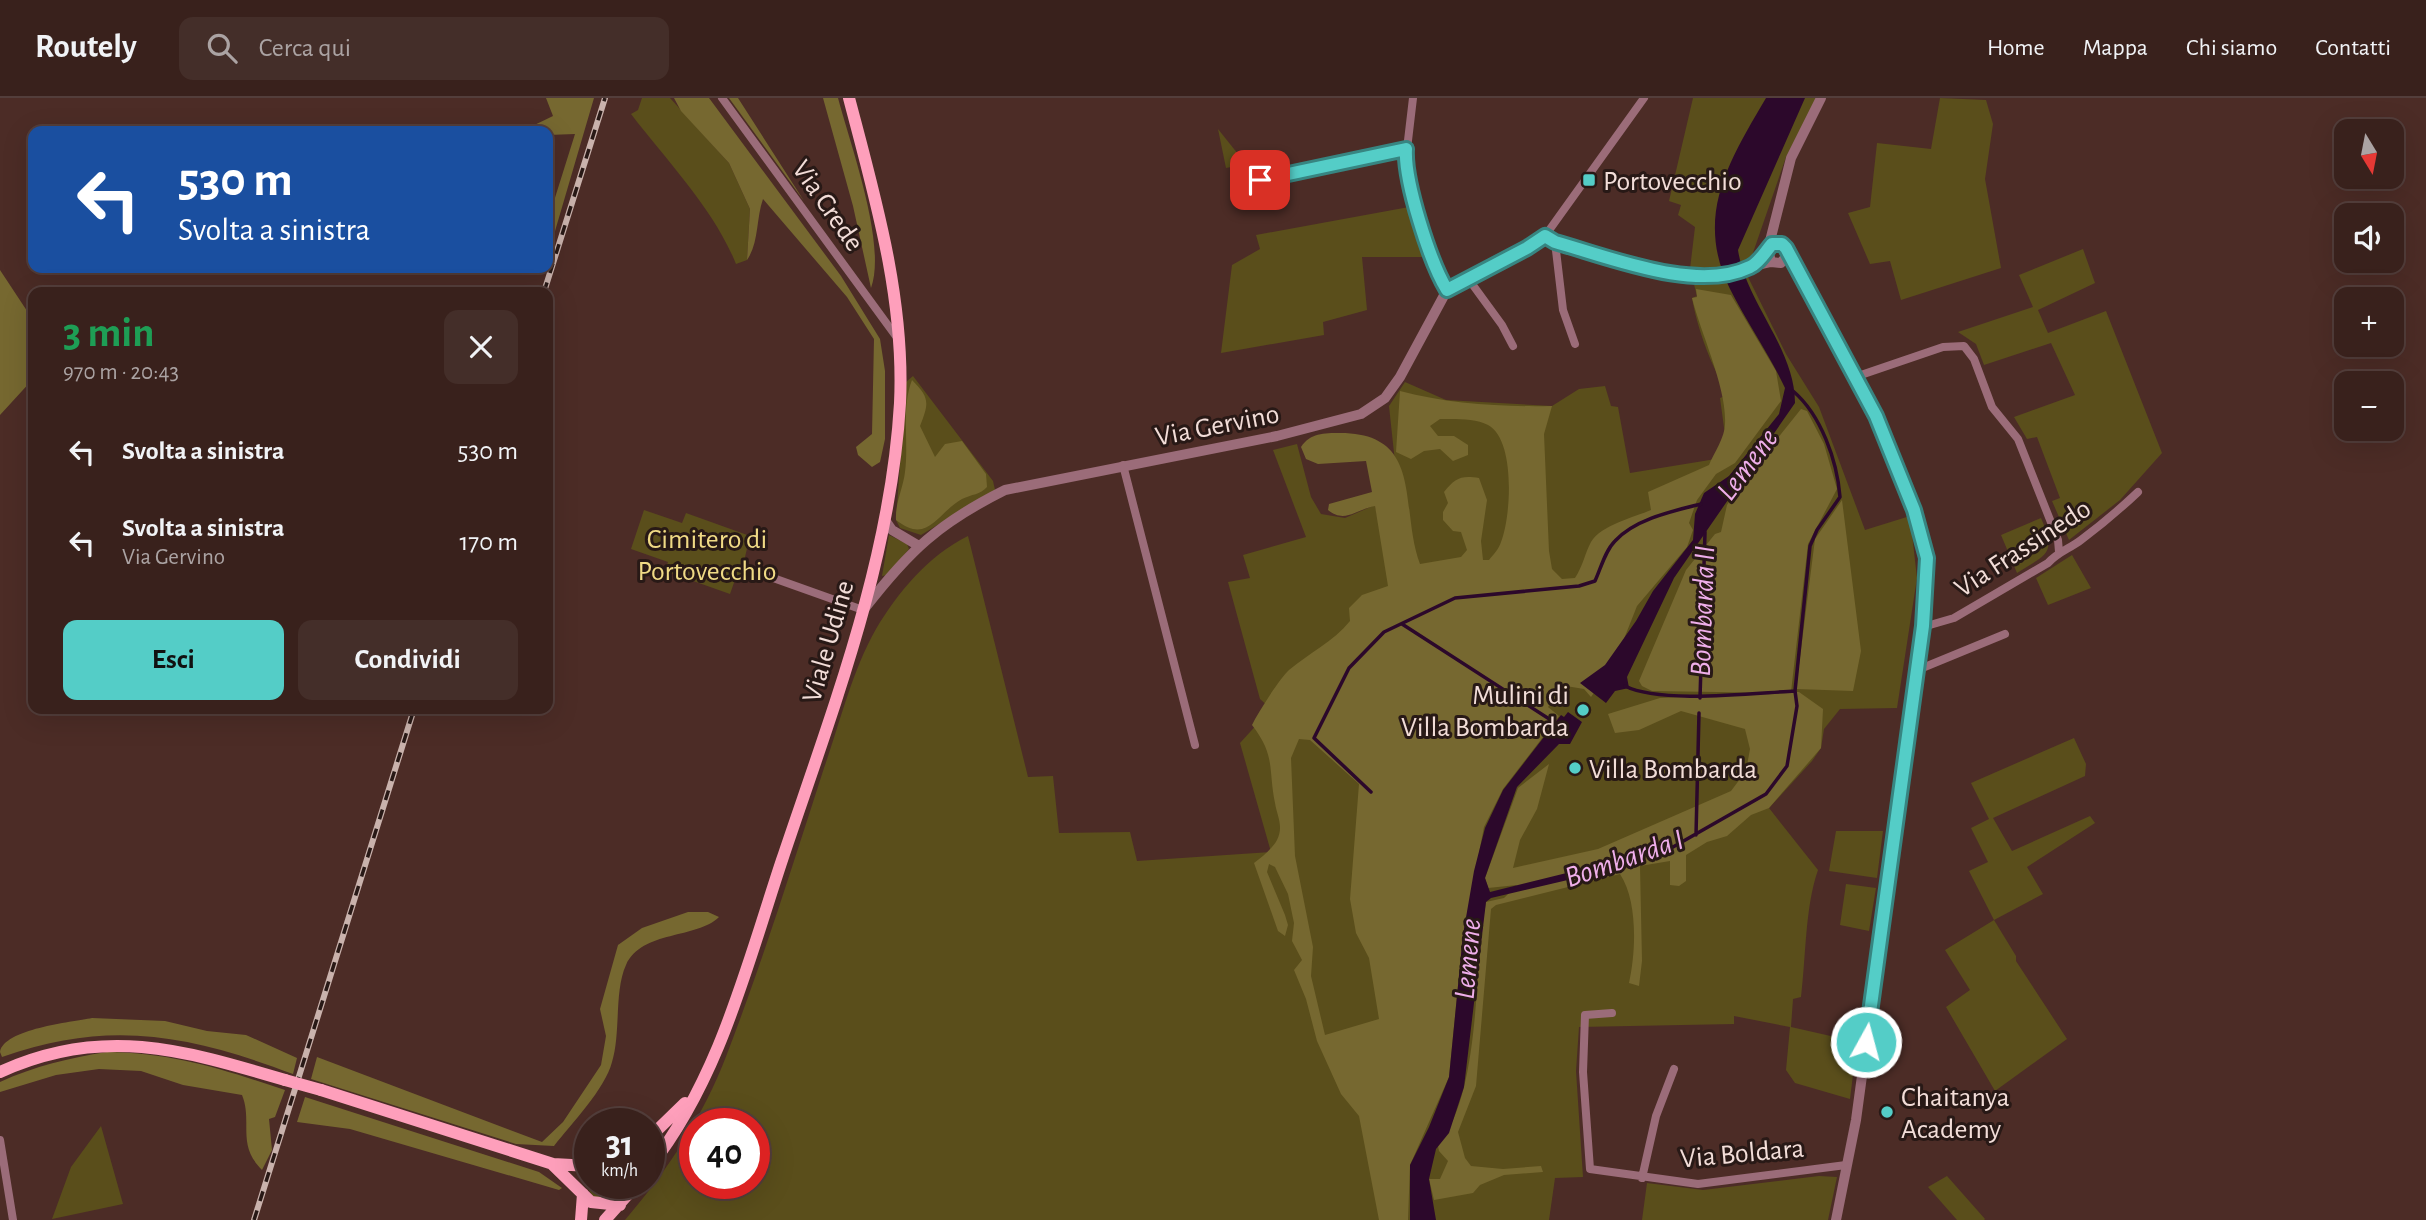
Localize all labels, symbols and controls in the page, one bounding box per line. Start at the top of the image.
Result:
search box [179,17,669,80]
icon: search [203,29,241,67]
text: Routely [35,31,137,64]
text: Cerca qui [259,35,351,61]
text: Home [1987,36,2045,60]
text: Mappa [2083,36,2148,60]
text: Chi siamo [2186,36,2277,60]
text: Contatti [2315,36,2391,60]
north arrow [2334,119,2404,189]
map controls [2334,119,2404,441]
pin [1230,150,1290,210]
icon: left [63,154,154,245]
text: 530 m [178,156,293,205]
street label: Via Crede [786,156,869,257]
icon: arrive [1241,161,1279,199]
place label: Portovecchio [1603,168,1742,196]
marker: Portovecchio [1581,172,1597,188]
button: sound [2334,203,2404,273]
text: Svolta a sinistra [178,214,370,246]
button: + [2334,287,2404,357]
button: close [444,310,518,384]
text: 3 min [63,312,155,354]
text: 970 m · 20:43 [63,361,179,384]
button: − [2334,371,2404,441]
street label: Via Gervino [1153,400,1282,452]
water label: Lemene [1711,423,1784,506]
icon: left [63,433,101,471]
text: Svolta a sinistra [122,438,284,464]
text: 530 m [458,438,518,464]
street label: Via Frassinedo [1950,494,2096,603]
text: Svolta a sinistra [122,515,284,541]
icon: left [63,524,101,562]
park label: Cimitero di Portovecchio [638,526,776,586]
text: 170 m [459,529,518,555]
water label: Bombarda II [1686,545,1720,677]
text: Via Gervino [122,546,225,569]
street label: Viale Udine [798,577,860,706]
button: Esci [63,620,284,700]
button: Condividi [298,620,518,700]
place label: Mulini di Villa Bombarda [1401,682,1569,742]
marker: Mulini di Villa Bombarda [1575,702,1591,718]
place label: Villa Bombarda [1589,756,1757,784]
marker: Villa Bombarda [1567,760,1583,776]
water label: Bombarda I [1561,825,1688,893]
water label: Lemene [1450,917,1486,1001]
position arrow [1829,1005,1903,1079]
place label: Chaitanya Academy [1901,1084,2010,1144]
marker: Chaitanya Academy [1879,1104,1895,1120]
speed limit sign: 40 [679,1108,770,1199]
text: 31 [606,1127,633,1162]
street label: Via Boldara [1679,1135,1805,1173]
text: km/h [601,1162,638,1180]

